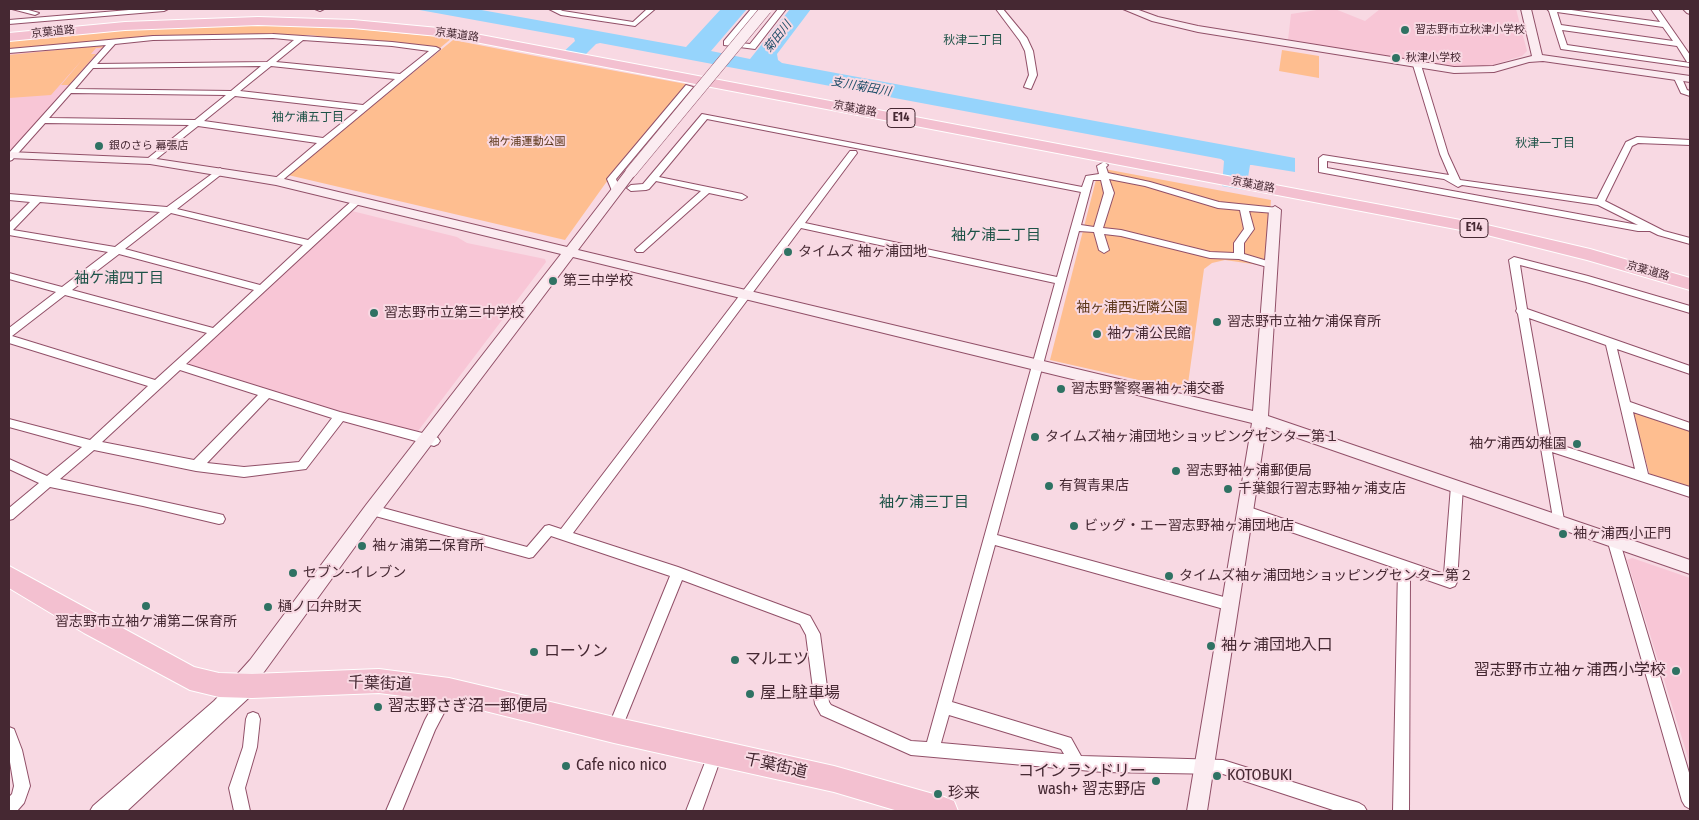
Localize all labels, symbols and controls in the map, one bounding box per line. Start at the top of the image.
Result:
water label: 菊田川 [761,18,795,56]
street label: 京葉道路 [30,23,76,41]
place label: 習志野市立秋津小学校 [1415,23,1525,37]
marker: 習志野市立秋津小学校 [1399,24,1411,36]
street label: 京葉道路 [434,25,480,45]
district label: 秋津二丁目 [943,34,1003,48]
place label: 秋津小学校 [1406,51,1461,65]
marker: 秋津小学校 [1390,52,1402,64]
water label: 支川菊田川 [830,75,892,99]
street label: 京葉道路 [832,98,878,120]
road number: E14 [887,109,915,128]
district label: 袖ケ浦五丁目 [272,111,344,125]
park label: 袖ケ浦運動公園 [489,135,565,149]
district label: 秋津一丁目 [1515,137,1575,151]
place label: 銀のさら 幕張店 [109,139,189,153]
marker: 銀のさら 幕張店 [93,140,105,152]
street label: 京葉道路 [1230,174,1276,196]
road number: E14 [1460,218,1488,238]
district label: 袖ケ浦二丁目 [951,227,1041,245]
place label: タイムズ 袖ヶ浦団地 [798,244,927,260]
marker: タイムズ 袖ヶ浦団地 [782,246,794,258]
street label: 京葉道路 [1625,259,1671,283]
district label: 袖ケ浦四丁目 [74,270,164,288]
place label: 第三中学校 [563,273,633,289]
marker: 第三中学校 [547,275,559,287]
park label: 袖ヶ浦西近隣公園 [1076,300,1188,316]
place label: 習志野市立第三中学校 [384,305,524,321]
marker: 習志野市立第三中学校 [368,307,380,319]
place label: 習志野市立袖ケ浦保育所 [1227,314,1381,330]
marker: 習志野市立袖ケ浦保育所 [1211,316,1223,328]
place label: 袖ケ浦公民館 [1107,326,1191,342]
marker: 袖ケ浦公民館 [1091,328,1103,340]
place label: 習志野警察署袖ヶ浦交番 [1071,381,1225,397]
marker: 習志野警察署袖ヶ浦交番 [1055,383,1067,395]
place label: タイムズ袖ヶ浦団地ショッピングセンター第１ [1045,429,1339,445]
marker: タイムズ袖ヶ浦団地ショッピングセンター第１ [1029,431,1041,443]
place label: 袖ケ浦西幼稚園 [1469,436,1567,452]
marker: 袖ケ浦西幼稚園 [1571,438,1583,450]
place label: 習志野袖ヶ浦郵便局 [1186,463,1312,479]
marker: 習志野袖ヶ浦郵便局 [1170,465,1182,477]
place label: 有賀青果店 [1059,478,1129,494]
marker: 有賀青果店 [1043,480,1055,492]
place label: 千葉銀行習志野袖ヶ浦支店 [1238,481,1406,497]
marker: 千葉銀行習志野袖ヶ浦支店 [1222,483,1234,495]
district label: 袖ケ浦三丁目 [879,494,969,512]
place label: ビッグ・エー習志野袖ヶ浦団地店 [1084,518,1294,534]
marker: ビッグ・エー習志野袖ヶ浦団地店 [1068,520,1080,532]
place label: 袖ヶ浦西小正門 [1573,526,1671,542]
marker: 袖ヶ浦西小正門 [1557,528,1569,540]
place label: 袖ヶ浦第二保育所 [372,538,484,554]
marker: 袖ヶ浦第二保育所 [356,540,368,552]
place label: セブン-イレブン [303,565,406,581]
marker: セブン-イレブン [287,567,299,579]
place label: タイムズ袖ヶ浦団地ショッピングセンター第２ [1179,568,1473,584]
marker: タイムズ袖ヶ浦団地ショッピングセンター第２ [1163,570,1175,582]
place label: 樋ノ口弁財天 [278,599,362,615]
marker: 習志野市立袖ケ浦第二保育所 [140,600,152,612]
marker: 樋ノ口弁財天 [262,601,274,613]
place label: 習志野市立袖ケ浦第二保育所 [55,614,237,630]
place label: 袖ヶ浦団地入口 [1221,636,1333,656]
marker: 袖ヶ浦団地入口 [1205,640,1217,652]
place label: ローソン [544,642,608,662]
marker: ローソン [528,646,540,658]
place label: マルエツ [745,650,809,670]
marker: マルエツ [729,654,741,666]
place label: 習志野市立袖ヶ浦西小学校 [1474,661,1666,681]
marker: 習志野市立袖ヶ浦西小学校 [1670,665,1682,677]
street label: 千葉街道 [348,673,412,695]
place label: 屋上駐車場 [760,684,840,704]
marker: 屋上駐車場 [744,688,756,700]
place label: 習志野さぎ沼一郵便局 [388,697,548,717]
marker: 習志野さぎ沼一郵便局 [372,701,384,713]
street label: 千葉街道 [743,749,809,783]
place label: Cafe nico nico [576,756,667,776]
marker: Cafe nico nico [560,760,572,772]
place label: コインランドリー wash+ 習志野店 [1018,762,1146,800]
place label: KOTOBUKI [1227,766,1292,786]
marker: KOTOBUKI [1211,770,1223,782]
marker: コインランドリー wash+ 習志野店 [1150,775,1162,787]
place label: 珍来 [948,784,980,804]
marker: 珍来 [932,788,944,800]

